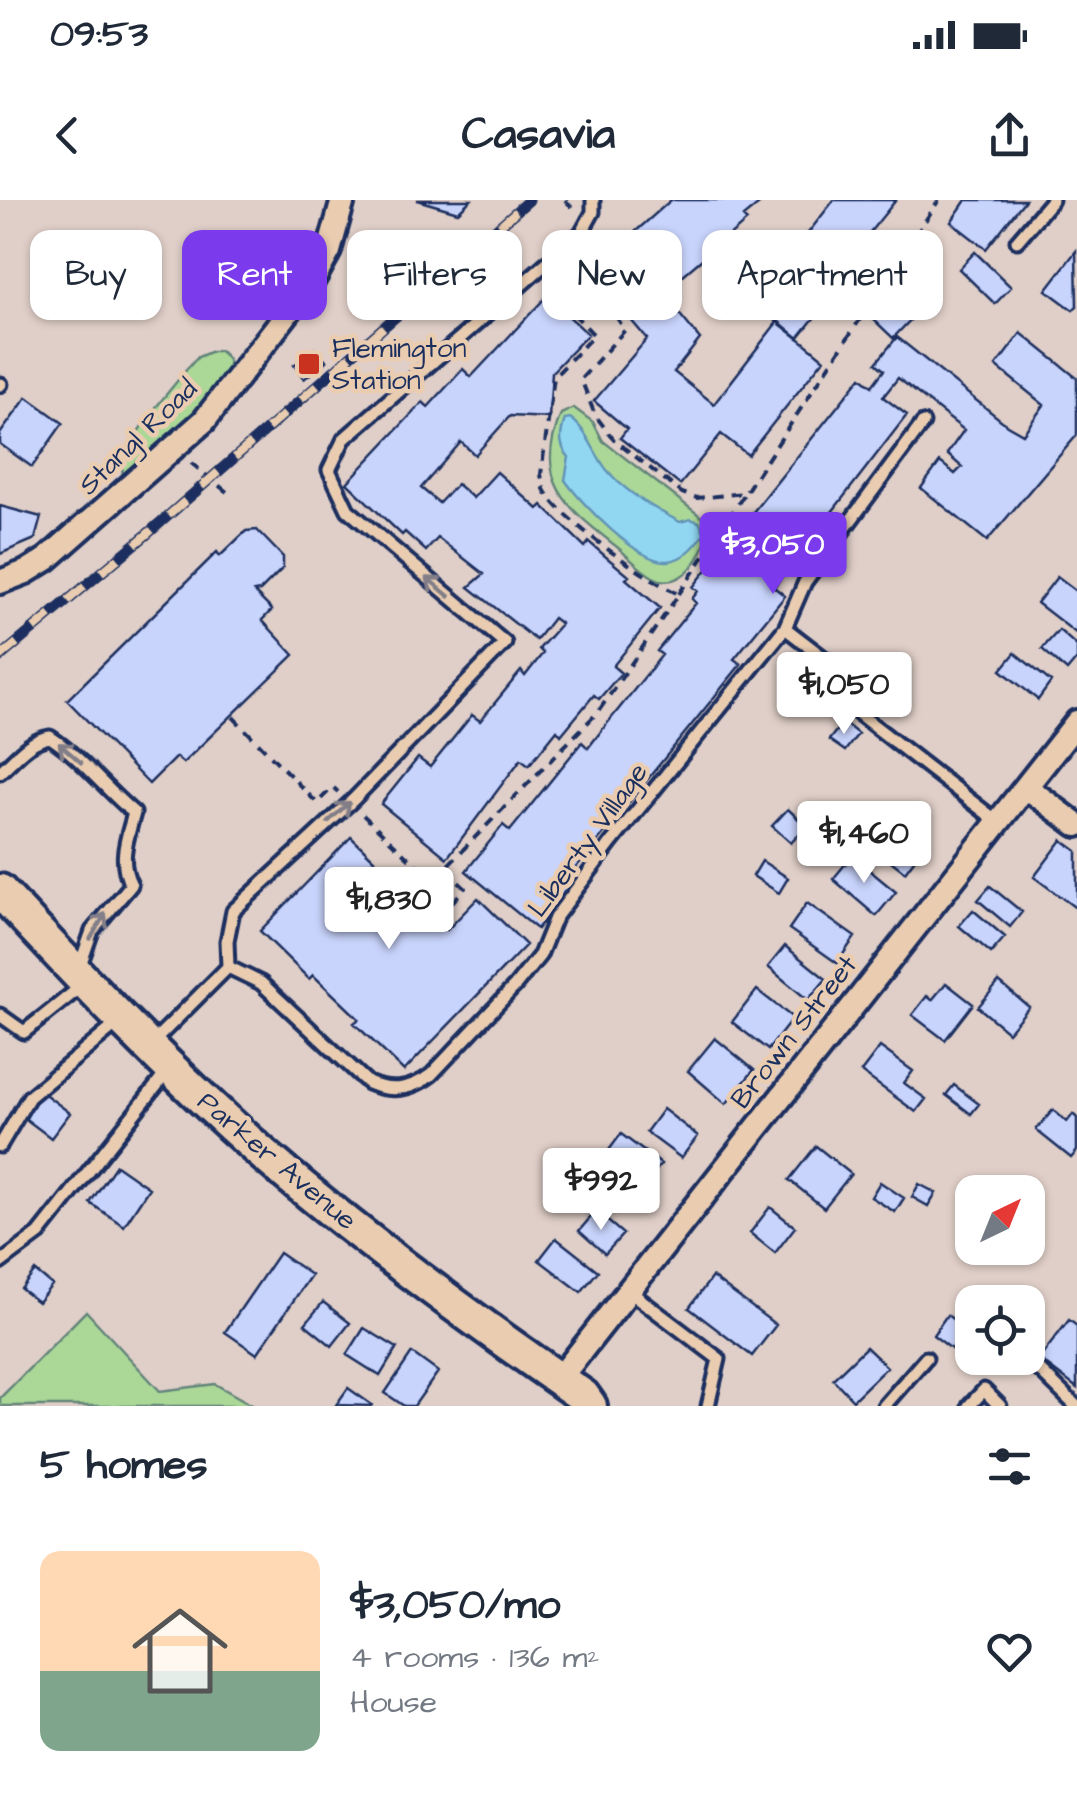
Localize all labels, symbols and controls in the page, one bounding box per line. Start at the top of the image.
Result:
text: 09:53 [50,9,148,61]
text: Casavia [462,104,615,166]
icon: back [40,108,95,163]
icon: share [982,108,1037,163]
chip: Buy [30,230,162,320]
chip: Rent [182,230,327,320]
chip: Filters [347,230,522,320]
chip: New [542,230,682,320]
chip: Apartment [702,230,943,320]
place label: Flemington Station [332,329,466,400]
marker: Flemington Station [296,351,322,377]
street label: Stangl Road [70,370,207,505]
pin: $3,050 [692,512,854,597]
text: $3,050 [722,522,824,567]
one-way arrow [426,576,452,598]
pin: $1,050 [763,652,925,737]
text: $1,050 [799,662,889,707]
one-way arrow [58,741,83,764]
street label: Liberty Village [519,755,659,926]
one-way arrow [326,801,351,824]
pin: $1,460 [783,801,945,886]
text: $1,460 [819,811,909,856]
pin: $1,830 [308,867,470,952]
text: $1,830 [347,877,431,922]
one-way arrow [88,912,108,941]
street label: Brown Street [722,946,867,1117]
street label: Parker Avenue [189,1083,365,1239]
pin: $992 [542,1148,660,1233]
text: $992 [565,1158,637,1203]
north arrow [955,1175,1045,1265]
map controls [955,1175,1045,1375]
button: locate [955,1285,1045,1375]
text: 5 homes [40,1437,207,1495]
icon: filters [982,1439,1037,1494]
text: $3,050/mo [350,1577,560,1635]
icon: home [120,1591,240,1711]
icon: heart [982,1624,1037,1679]
text: 4 rooms · 136 m² [350,1635,600,1680]
text: House [350,1680,437,1725]

